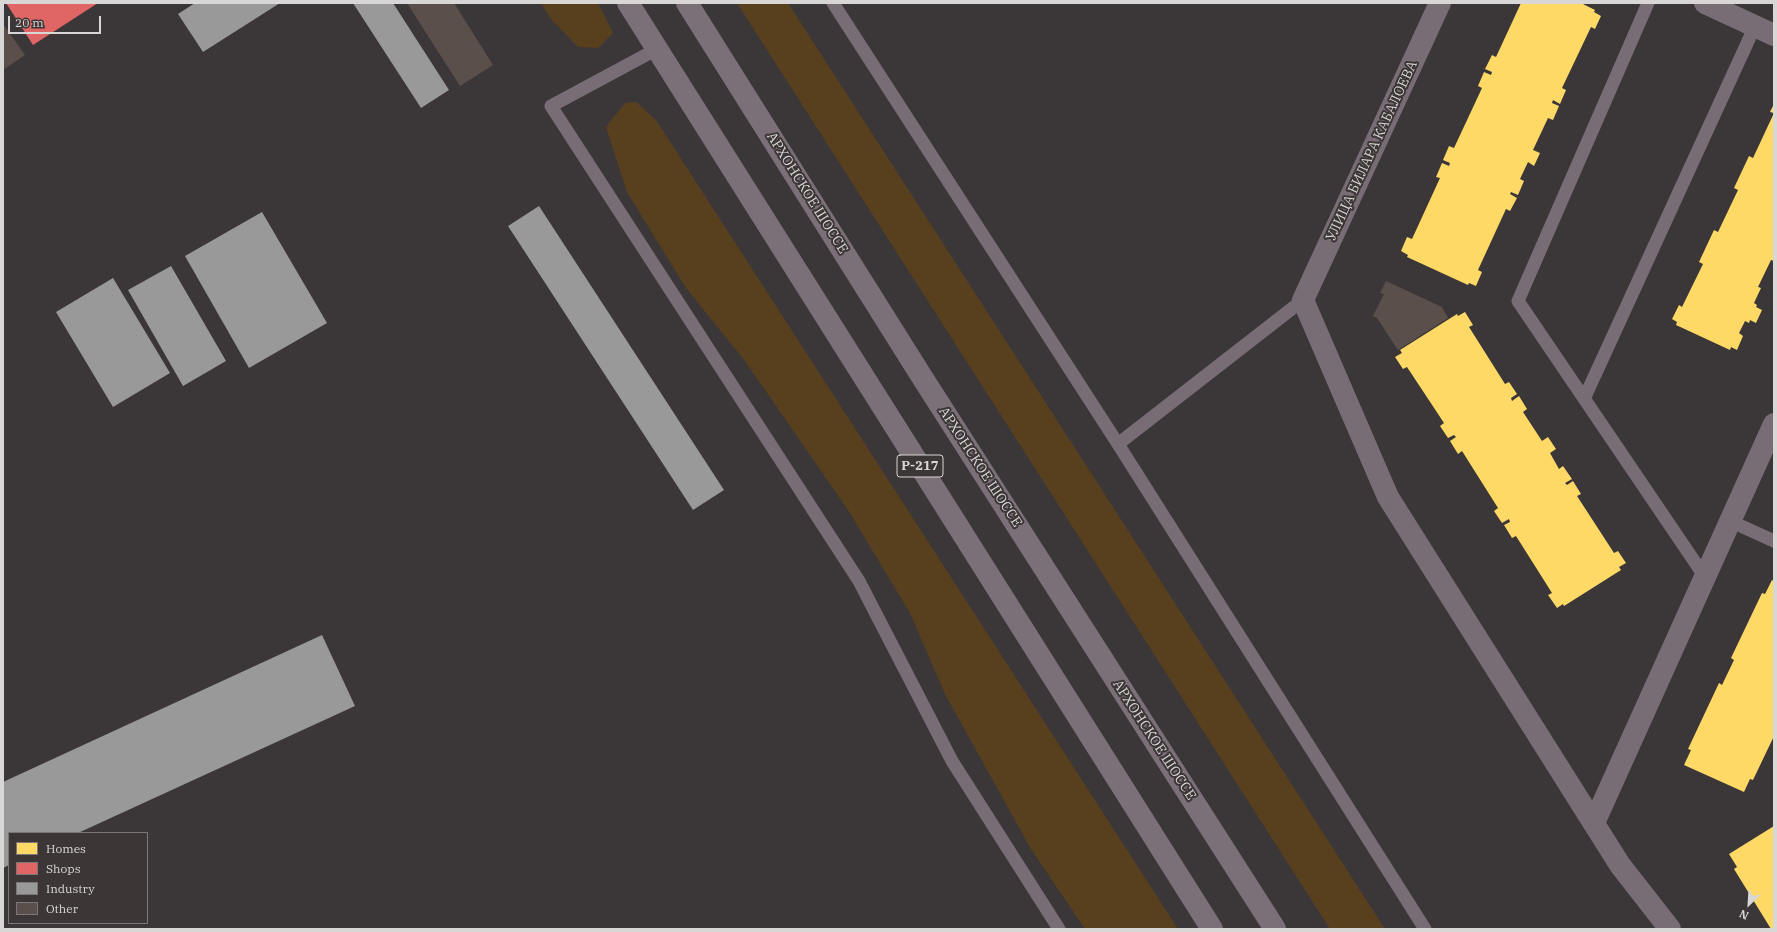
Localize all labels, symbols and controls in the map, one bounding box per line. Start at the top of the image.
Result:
scale bar [10,8,103,34]
text: 20 m [15,15,44,30]
street label: УЛИЦА БИЛАРА КАБАЛОЕВА [1323,58,1421,244]
street label: АРХОНСКОЕ ШОССЕ [763,129,851,257]
street label: АРХОНСКОЕ ШОССЕ [935,404,1025,530]
road number: Р-217 [897,455,943,477]
street label: АРХОНСКОЕ ШОССЕ [1109,677,1199,803]
legend [8,832,148,924]
text: Homes [46,841,86,856]
text: Shops [46,861,81,876]
text: Industry [46,881,95,896]
north arrow [1729,884,1769,924]
text: Other [46,901,78,916]
text: N [1737,907,1751,923]

